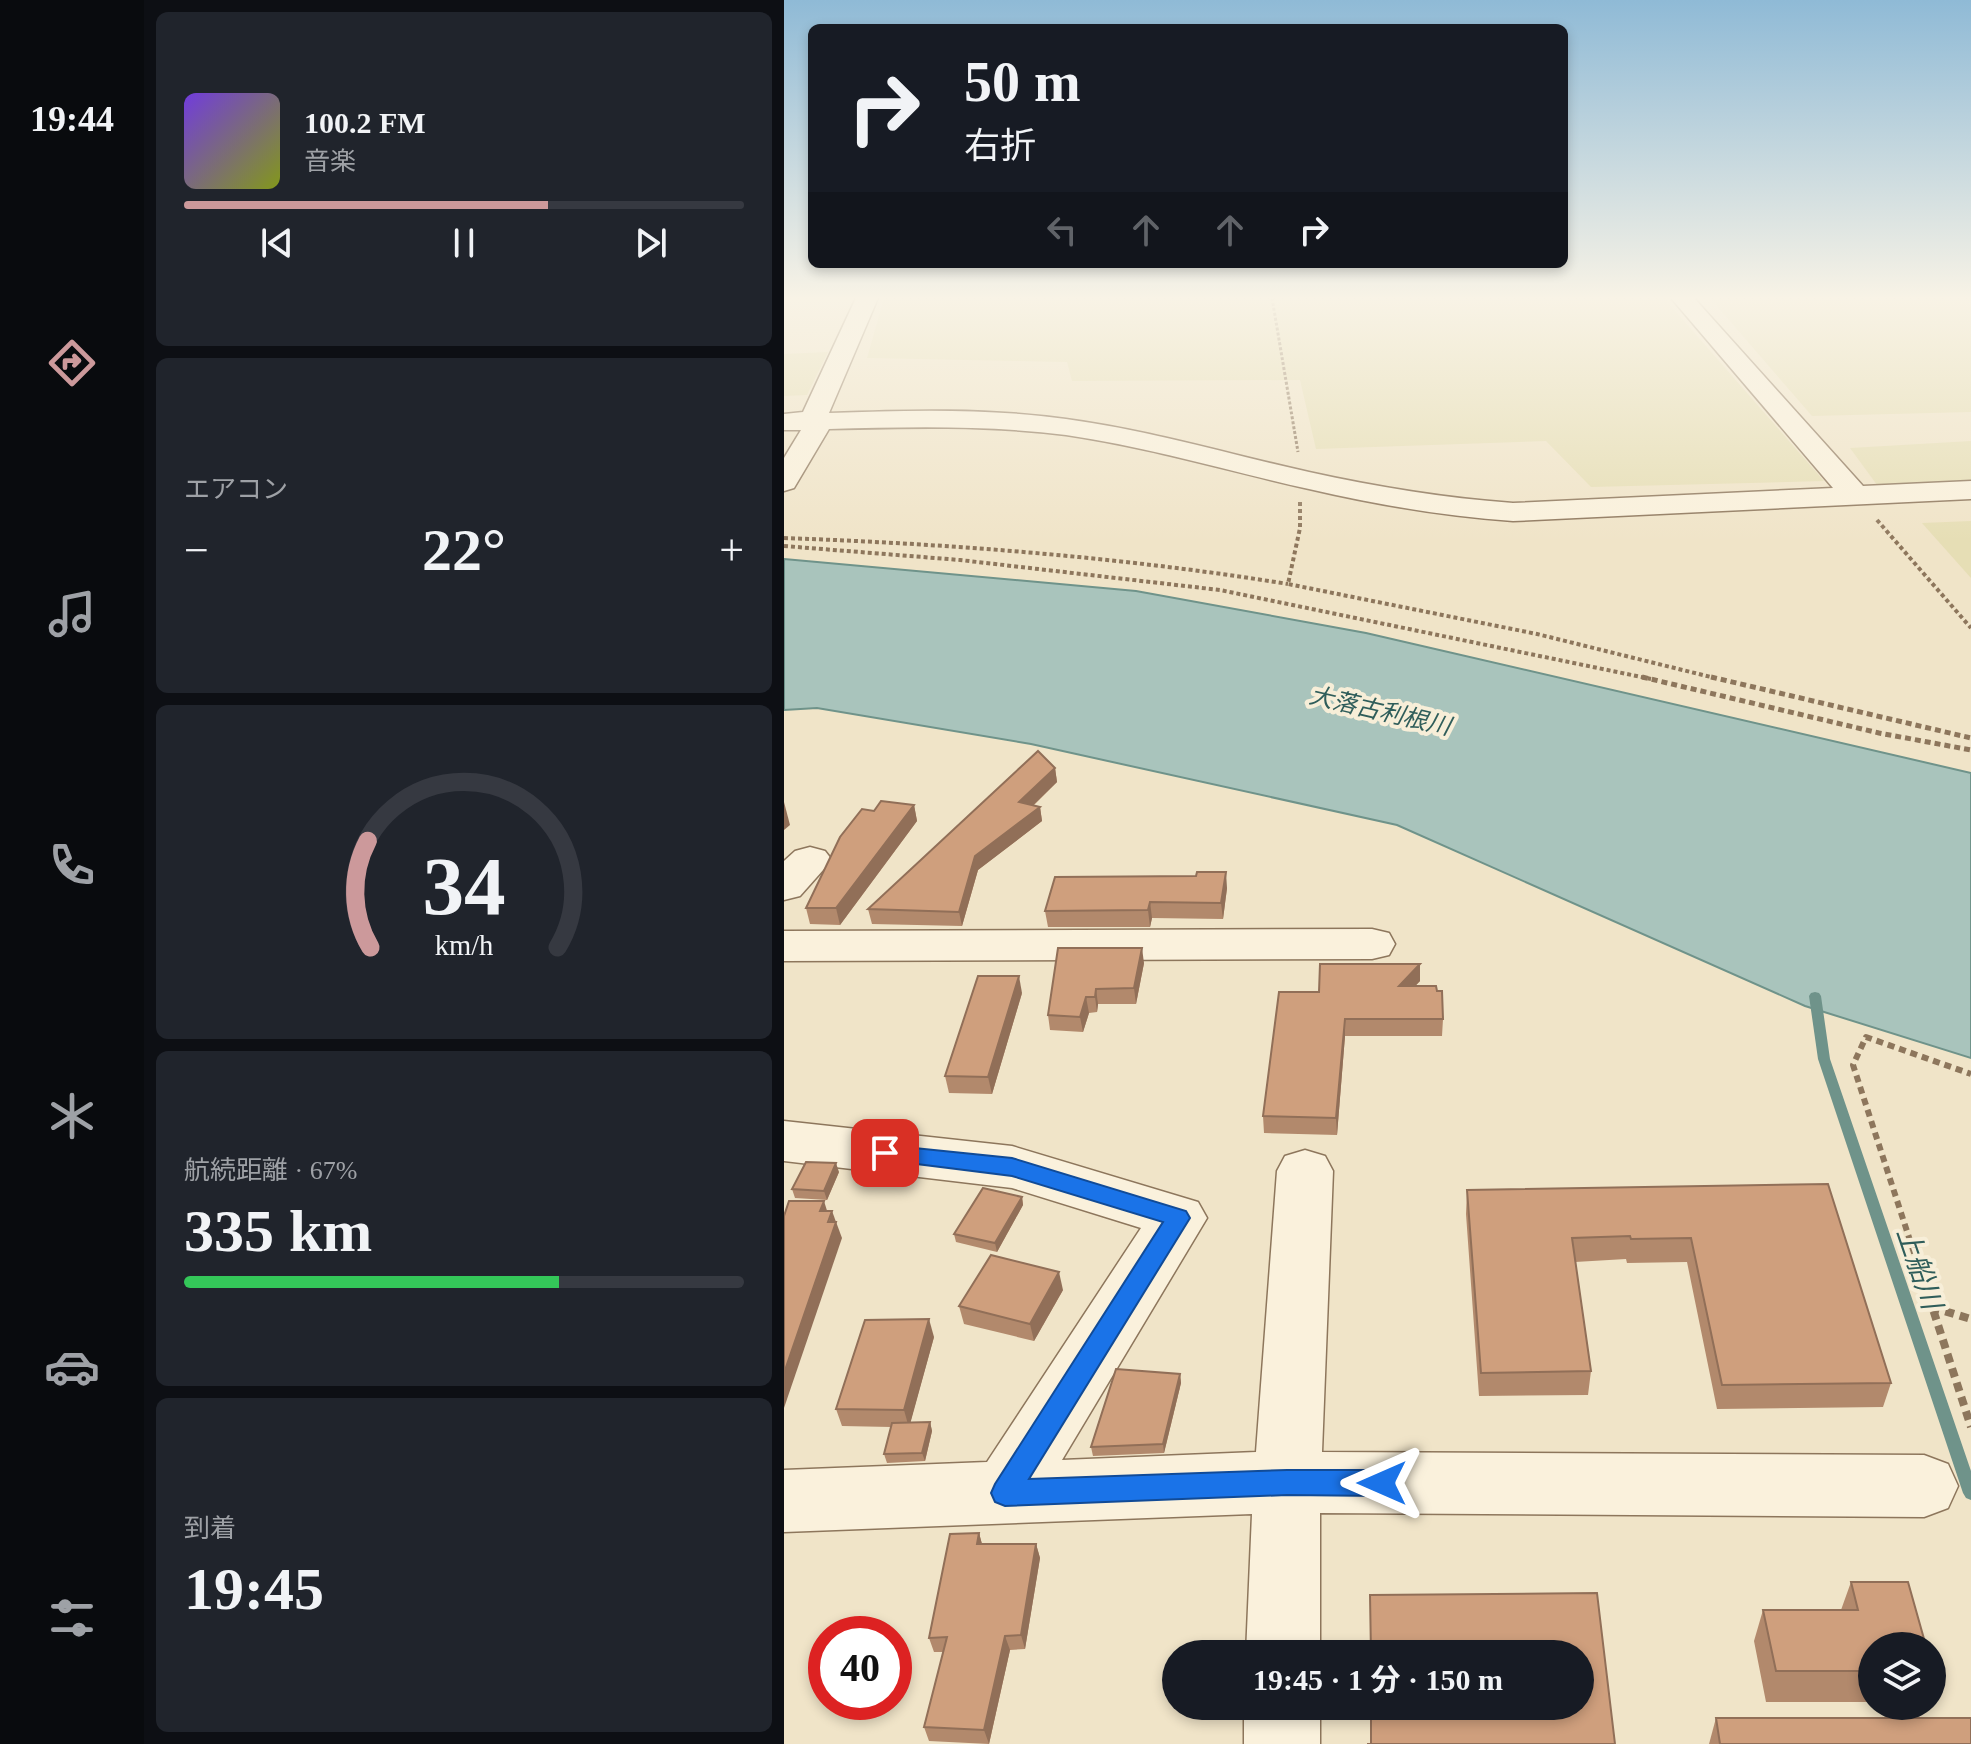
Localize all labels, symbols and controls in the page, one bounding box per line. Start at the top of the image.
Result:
text: 50 m [964,51,1081,113]
icon: right [832,56,936,160]
text: 19:44 [30,99,114,139]
text: 100.2 FM [304,106,426,139]
text: 右折 [964,126,1036,166]
text: 音楽 [304,147,356,176]
icon: left [1040,208,1084,252]
icon: ahead [1124,208,1168,252]
icon: ahead [1208,208,1252,252]
icon: right [1292,208,1336,252]
icon: previous [255,221,299,265]
icon: pause [442,221,486,265]
icon: next [629,221,673,265]
icon: directions [44,335,100,391]
text: エアコン [184,475,288,504]
text: 22° [422,517,506,583]
text: − [184,526,209,575]
text: + [719,526,744,575]
icon: music [44,586,100,642]
water label: 大落古利根川 [1307,682,1456,741]
icon: phone [44,837,100,893]
text: 34 [422,840,506,932]
text: km/h [435,930,493,961]
icon: climate [44,1088,100,1144]
pin [851,1119,919,1187]
icon: arrive [863,1131,907,1175]
text: 航続距離 · 67% [184,1156,357,1185]
text: 335 km [184,1198,372,1264]
water label: 上船川 [1891,1223,1949,1316]
icon: car [44,1339,100,1395]
position arrow [1340,1441,1424,1525]
text: 到着 [184,1514,236,1543]
text: 19:45 [184,1556,324,1622]
icon: filters [44,1590,100,1646]
speed limit sign: 40 [808,1616,912,1720]
map controls [1858,1632,1946,1720]
button: layers [1858,1632,1946,1720]
text: 19:45 · 1 分 · 150 m [1253,1663,1503,1696]

